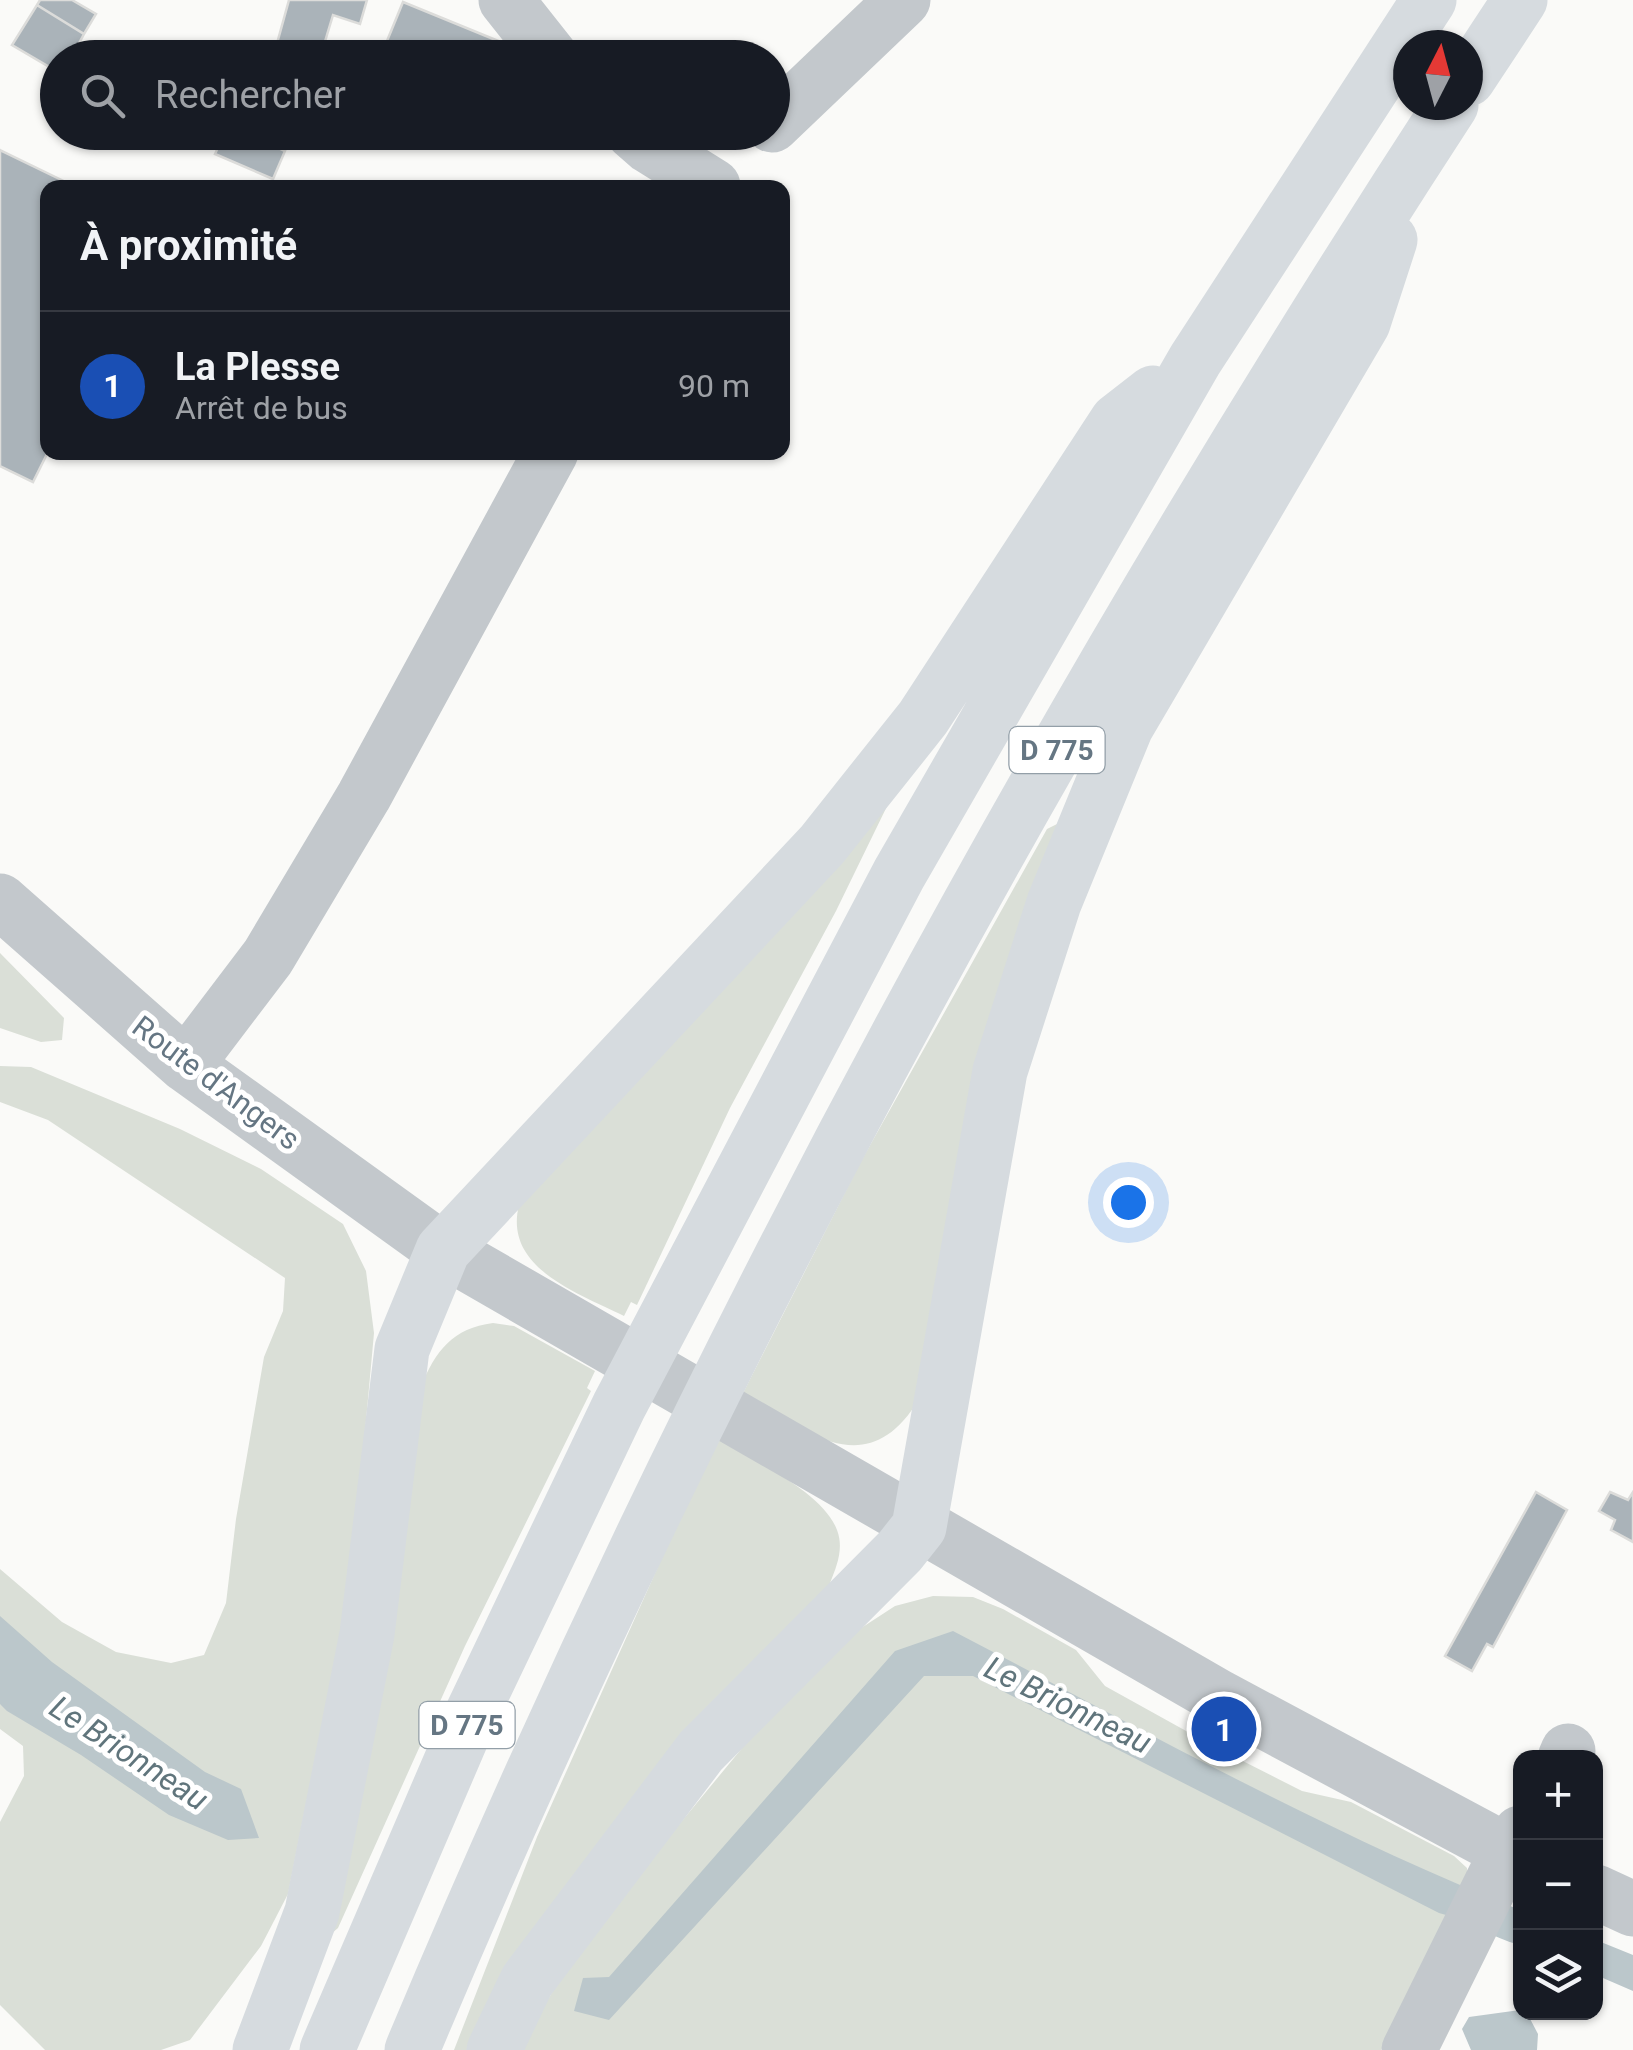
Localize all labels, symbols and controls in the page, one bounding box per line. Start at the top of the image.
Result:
north arrow [1393,30,1483,120]
search box [40,40,790,150]
icon: search [75,68,130,123]
text: Rechercher [155,73,346,117]
text: À proximité [80,221,297,270]
text: La Plesse [175,345,340,389]
text: 1 [103,367,122,405]
text: 90 m [678,367,750,405]
text: Arrêt de bus [175,389,348,427]
road number: D 775 [1010,727,1104,773]
street label: Route d'Angers [126,1008,307,1157]
your location [1103,1177,1154,1228]
water label: Le Brionneau [978,1648,1158,1762]
water label: Le Brionneau [43,1688,215,1818]
pin: 1 [1192,1692,1256,1766]
road number: D 775 [420,1702,514,1748]
map controls [1513,1750,1603,2020]
button: + [1513,1750,1603,1840]
button: − [1513,1840,1603,1930]
button: layers [1513,1930,1603,2020]

